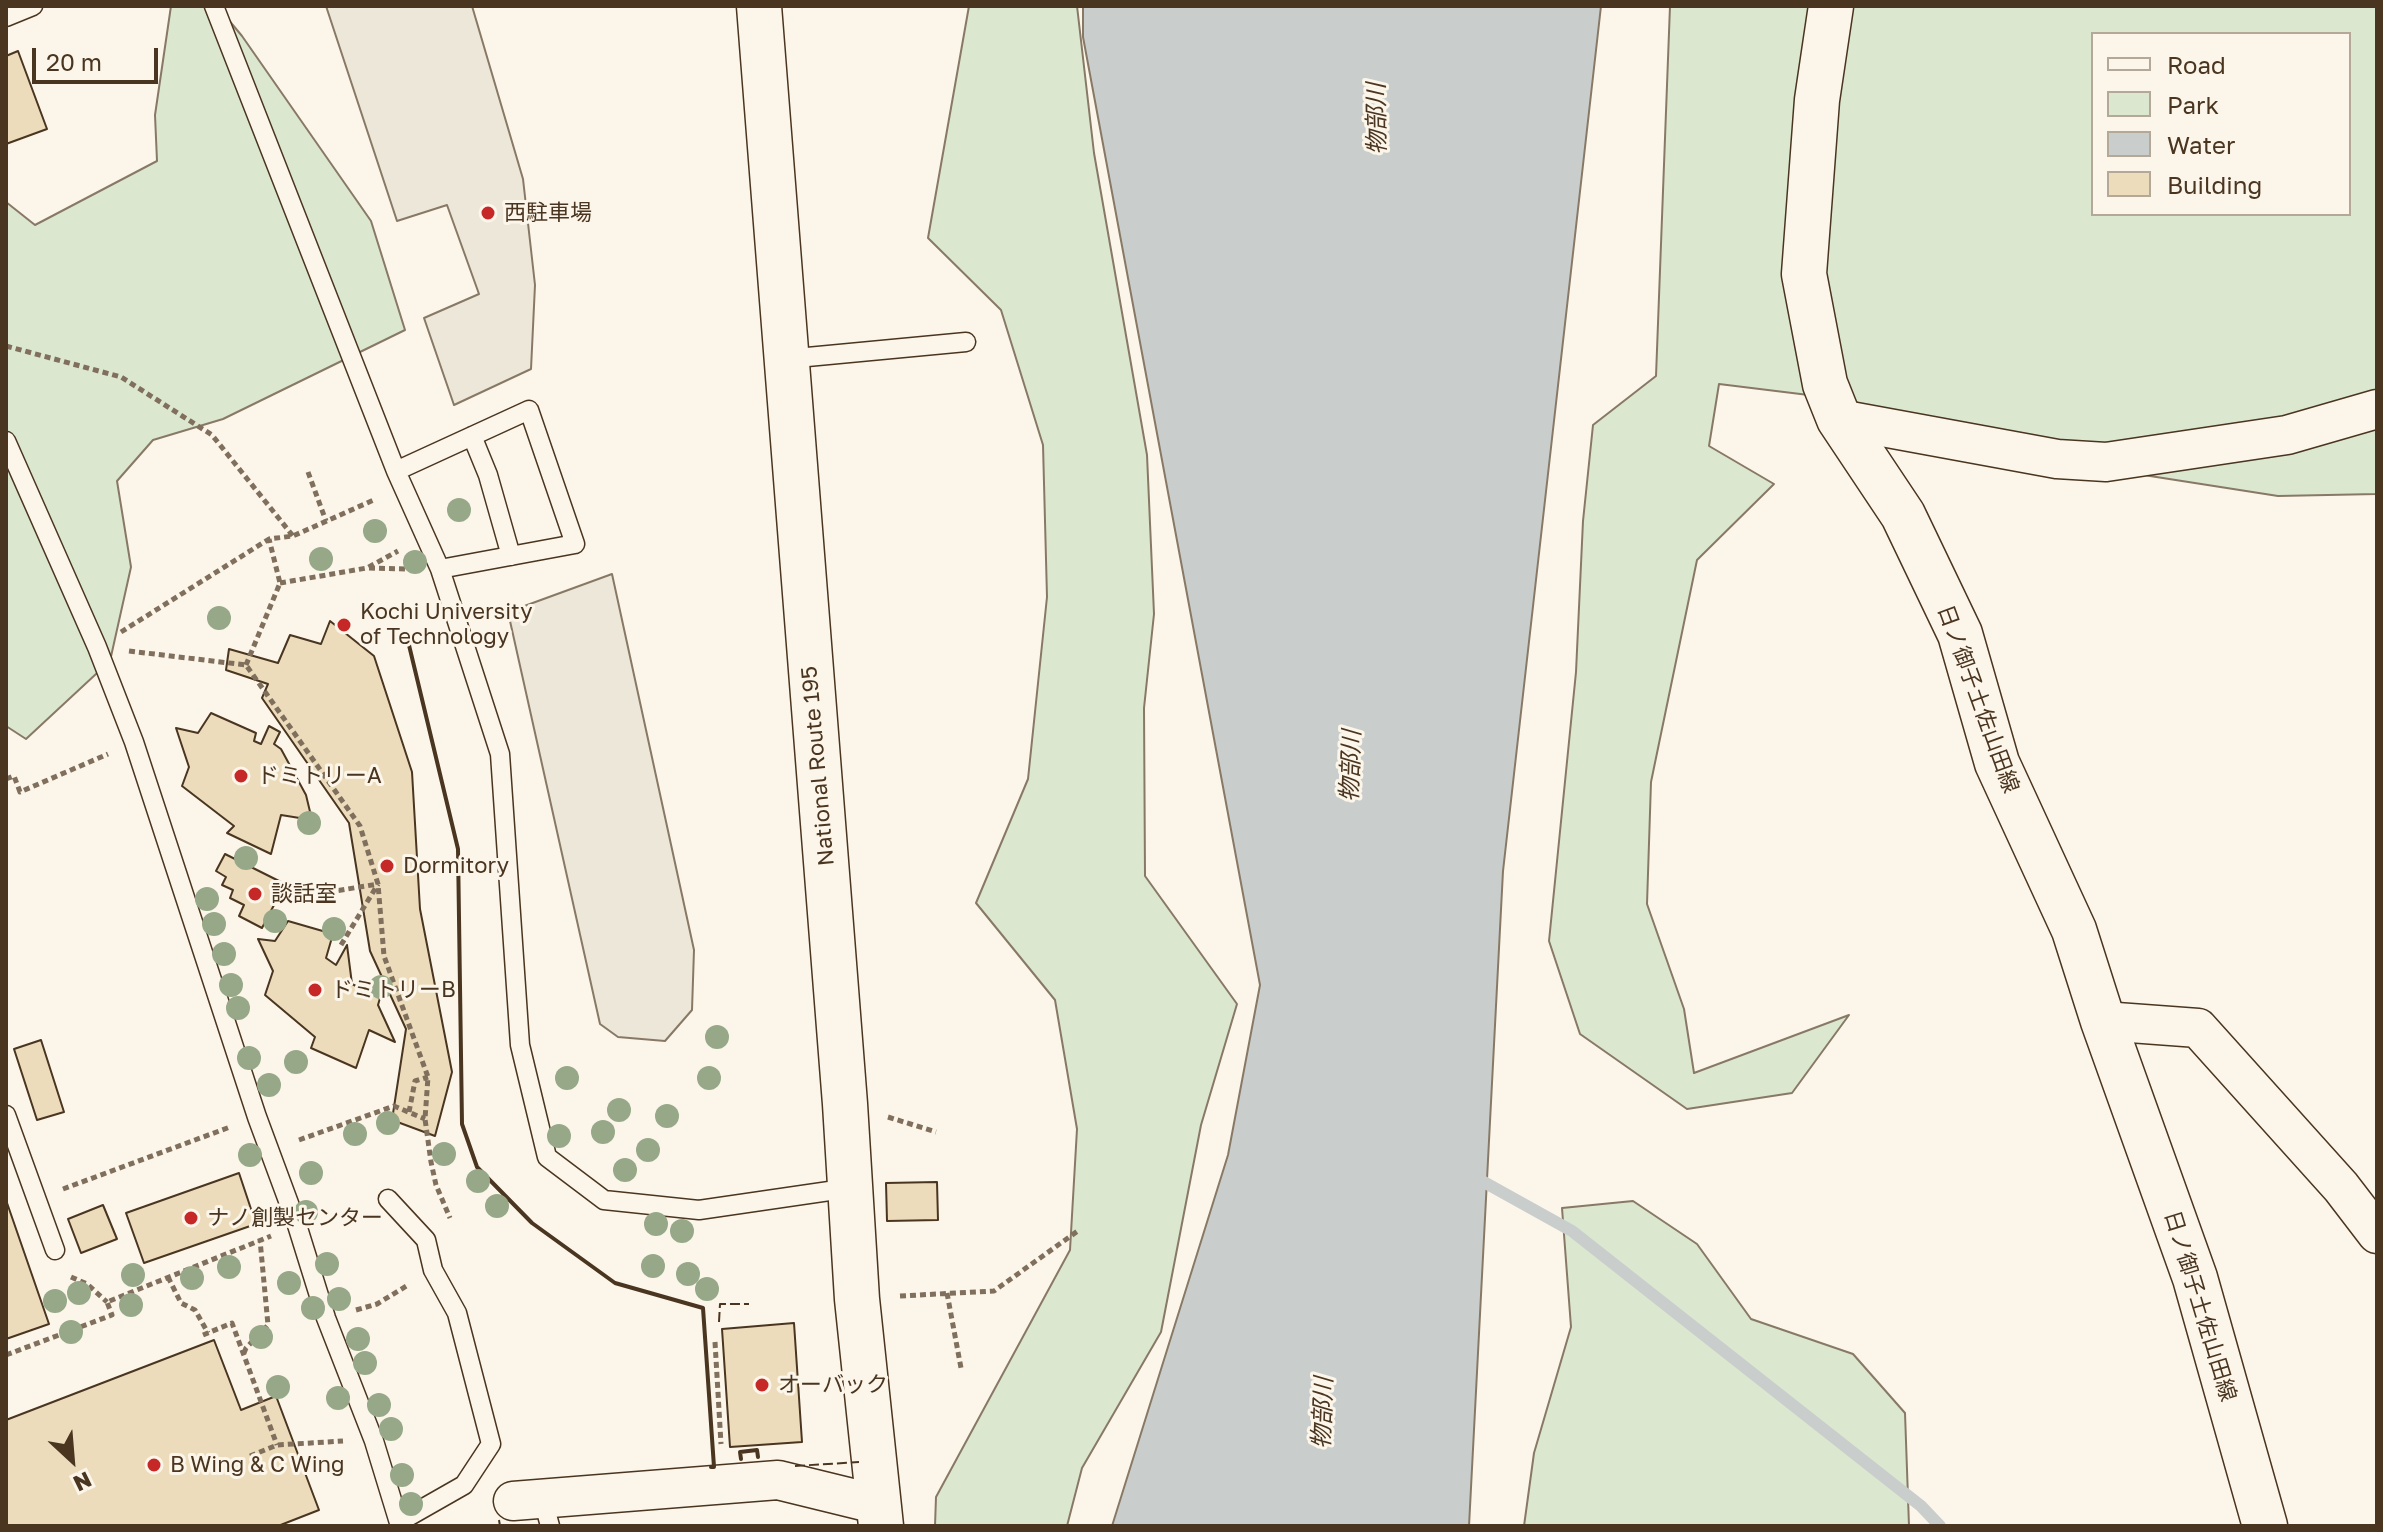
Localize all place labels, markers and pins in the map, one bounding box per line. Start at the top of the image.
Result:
place label: 西駐車場 [504,200,592,226]
marker: 西駐車場 [479,204,497,222]
place label: Kochi University of Technology [360,599,533,650]
marker: Kochi University of Technology [335,616,353,634]
place label: ドミトリーA [257,763,382,789]
marker: ドミトリーA [232,767,250,785]
place label: Dormitory [403,853,509,879]
marker: Dormitory [378,857,396,875]
place label: 談話室 [271,881,337,907]
marker: 談話室 [246,885,264,903]
place label: ドミトリーB [331,977,456,1003]
marker: ドミトリーB [306,981,324,999]
place label: ナノ創製センター [207,1205,383,1231]
marker: ナノ創製センター [182,1209,200,1227]
place label: オーバック [778,1372,888,1398]
marker: オーバック [753,1376,771,1394]
place label: B Wing & C Wing [170,1452,345,1478]
marker: B Wing & C Wing [145,1456,163,1474]

